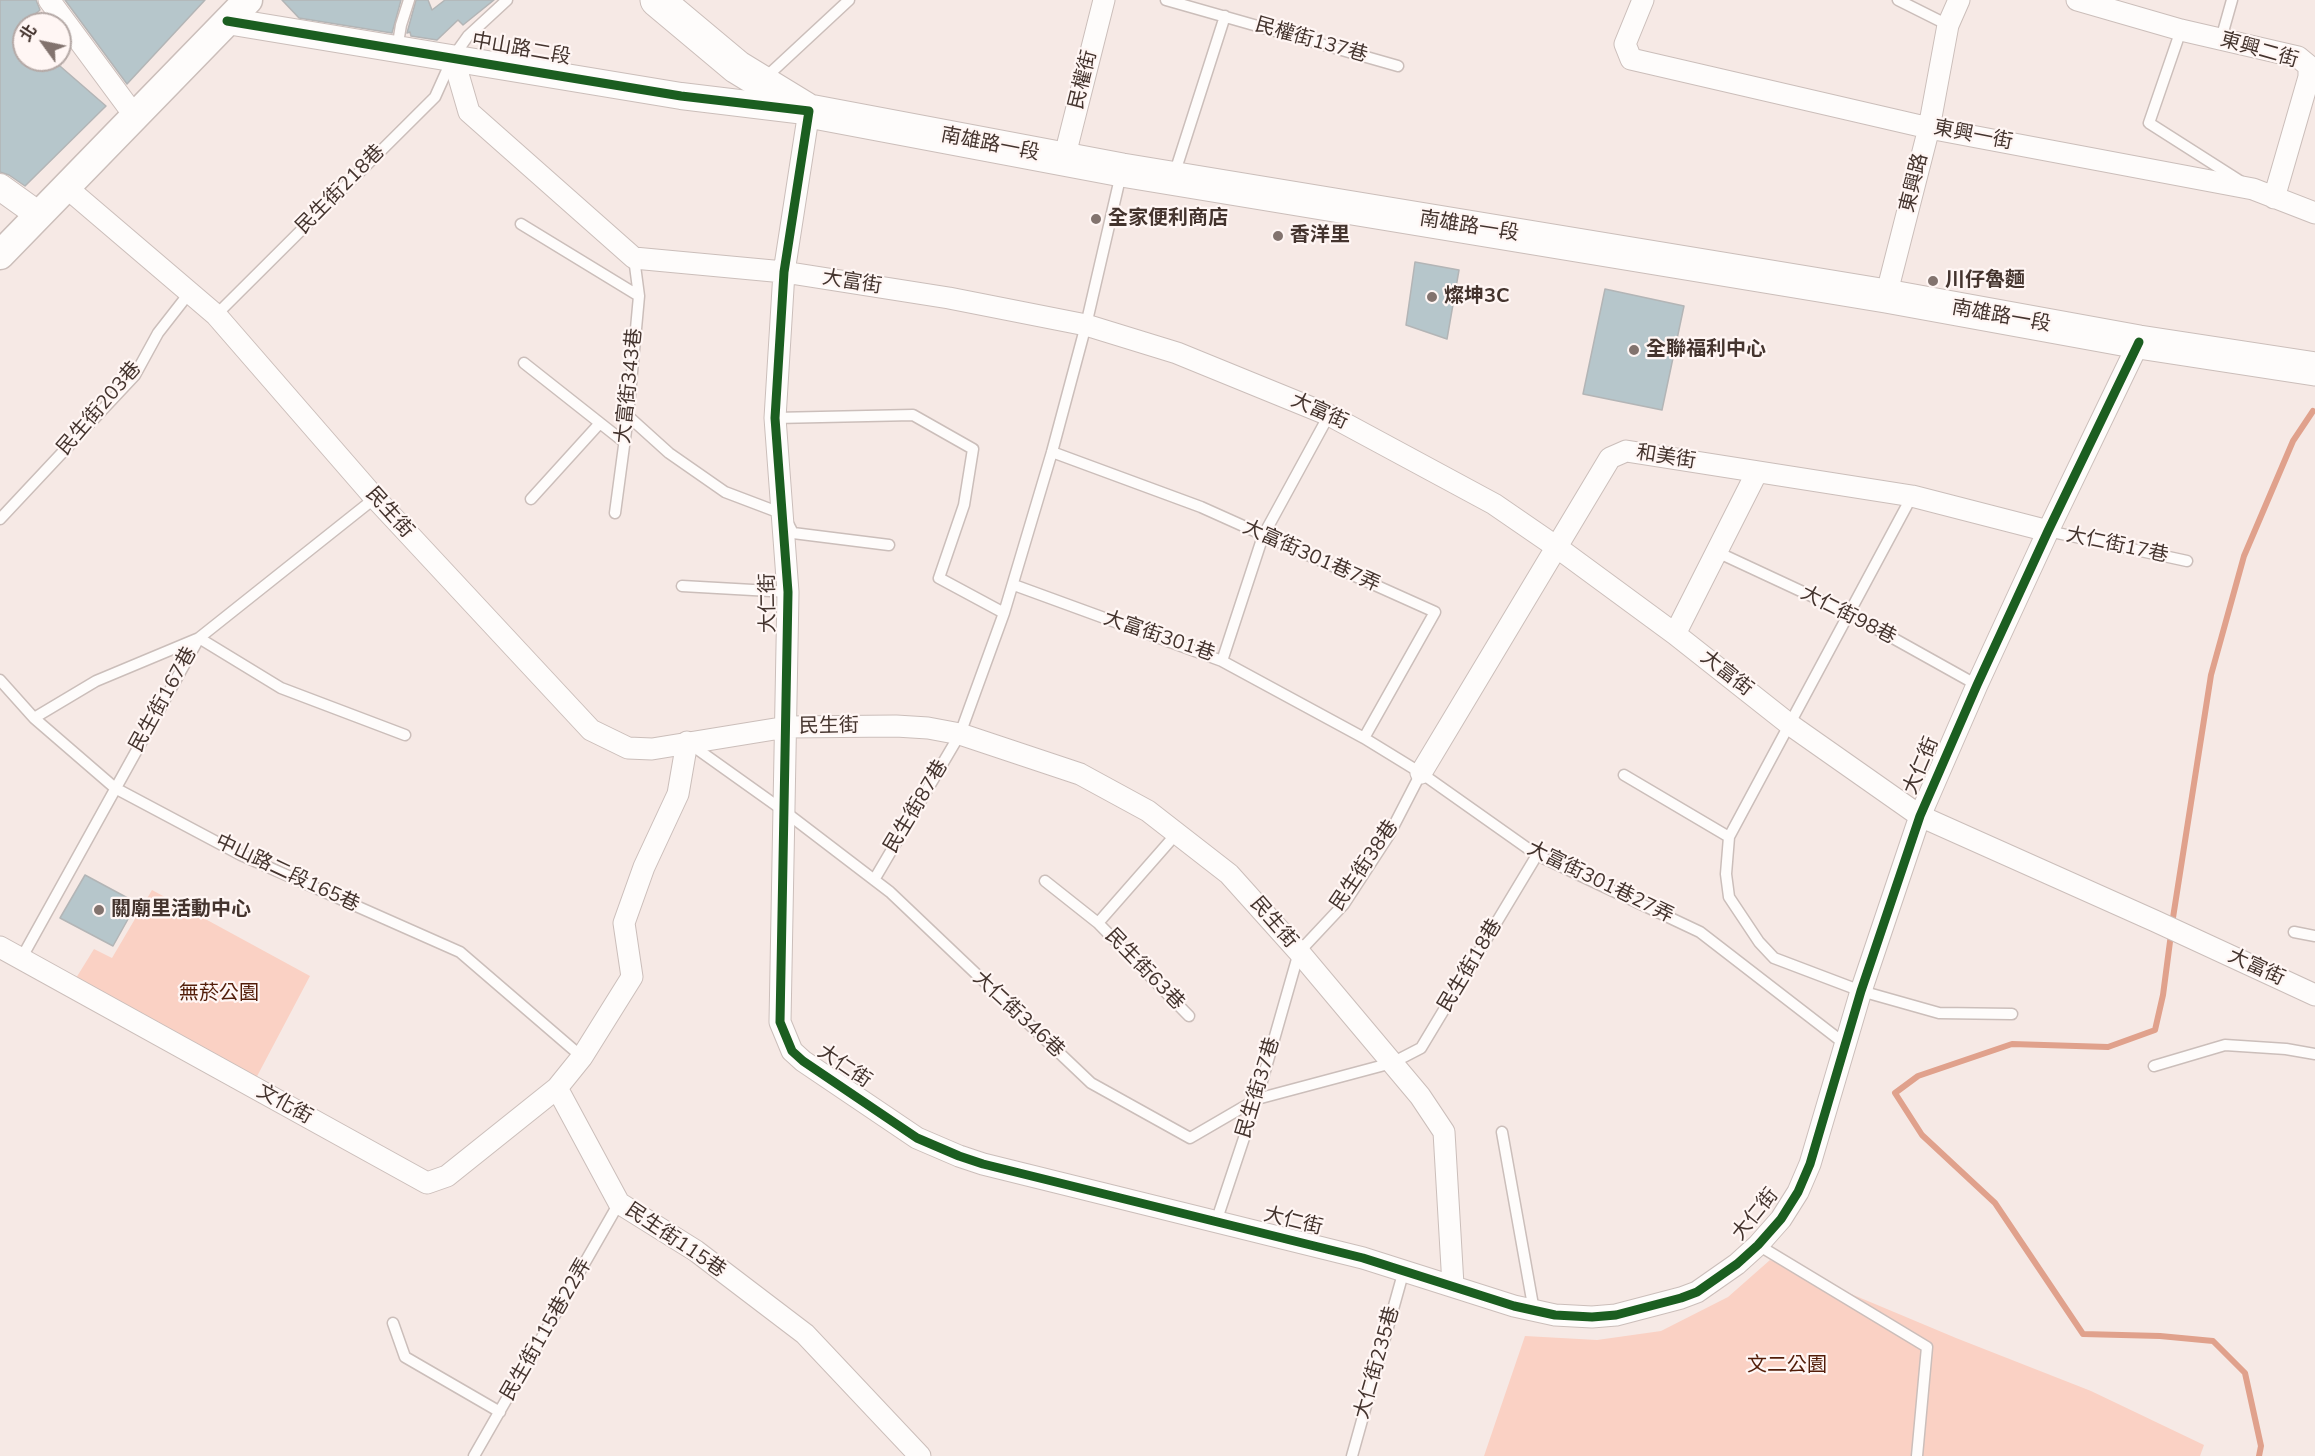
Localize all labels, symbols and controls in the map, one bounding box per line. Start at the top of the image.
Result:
north arrow [12,12,72,72]
street label: 民權街137巷 [1252,13,1370,69]
text: 北 [15,21,42,46]
street label: 東興二街 [2217,28,2301,74]
street label: 中山路二段 [470,29,572,71]
street label: 民權街 [1065,48,1103,112]
street label: 東興一街 [1931,117,2015,155]
street label: 南雄路一段 [939,124,1041,166]
street label: 民生街218巷 [292,141,390,239]
street label: 東興路 [1896,151,1934,215]
place label: 全家便利商店 [1108,207,1228,231]
street label: 南雄路一段 [1418,207,1520,247]
marker: 全家便利商店 [1089,212,1103,226]
place label: 香洋里 [1290,224,1350,248]
marker: 香洋里 [1271,229,1285,243]
street label: 大富街 [820,266,884,300]
place label: 川仔魯麵 [1945,269,2025,293]
marker: 川仔魯麵 [1926,274,1940,288]
place label: 燦坤3C [1444,285,1510,309]
marker: 燦坤3C [1425,290,1439,304]
street label: 南雄路一段 [1950,296,2052,338]
street label: 大富街343巷 [612,327,648,445]
place label: 全聯福利中心 [1646,338,1766,362]
marker: 全聯福利中心 [1627,343,1641,357]
street label: 民生街203巷 [53,357,147,461]
street label: 大富街 [1287,389,1351,435]
street label: 和美街 [1634,441,1698,475]
street label: 民生街 [360,483,418,543]
street label: 大富街301巷7弄 [1239,516,1383,598]
street label: 大仁街17巷 [2064,523,2170,569]
street label: 大仁街 [756,573,782,633]
street label: 大仁街98巷 [1796,582,1900,650]
street label: 大富街301巷 [1100,607,1218,667]
street label: 民生街167巷 [125,643,203,757]
street label: 大富街 [1695,646,1757,702]
street label: 民生街 [799,714,859,740]
street label: 大仁街 [1899,734,1945,798]
street label: 民生街87巷 [880,756,954,858]
street label: 民生街38巷 [1326,816,1404,916]
street label: 中山路二段165巷 [211,830,363,918]
street label: 大富街301巷27弄 [1523,837,1677,929]
street label: 民生街 [1244,892,1302,954]
place label: 關廟里活動中心 [111,898,251,922]
marker: 關廟里活動中心 [92,903,106,917]
street label: 民生街18巷 [1434,915,1508,1017]
street label: 民生街63巷 [1099,924,1189,1016]
street label: 大富街 [2224,944,2288,992]
street label: 大仁街346巷 [967,967,1069,1063]
park label: 無菸公園 [179,982,259,1006]
street label: 民生街37巷 [1232,1035,1286,1141]
street label: 大仁街 [812,1040,876,1094]
street label: 文化街 [252,1080,316,1130]
street label: 大仁街 [1728,1184,1784,1246]
street label: 民生街115巷 [620,1199,730,1283]
street label: 大仁街 [1261,1203,1325,1241]
street label: 民生街115巷22弄 [497,1255,597,1405]
street label: 大仁街235巷 [1350,1304,1406,1422]
park label: 文二公園 [1747,1354,1827,1378]

